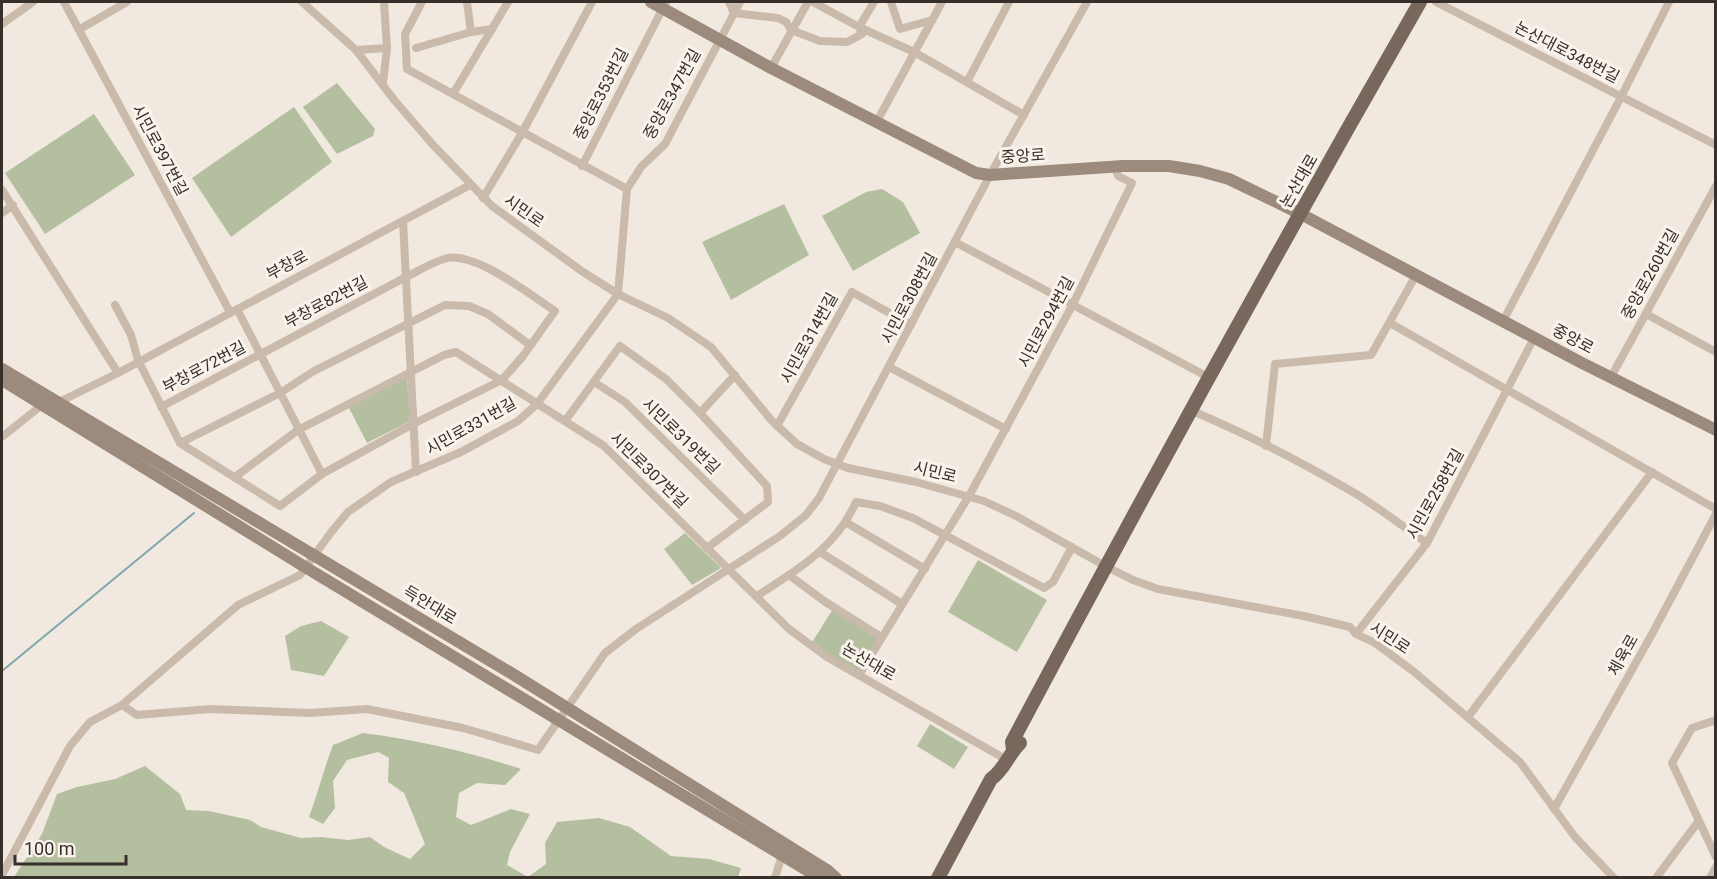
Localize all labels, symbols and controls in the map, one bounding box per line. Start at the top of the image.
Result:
street label: 논산대로348번길 [1511,17,1623,87]
street label: 중앙로353번길 [570,45,632,143]
street label: 중앙로347번길 [639,45,705,143]
street label: 시민로397번길 [128,101,192,199]
street label: 중앙로 [1000,145,1046,167]
street label: 논산대로 [1276,151,1322,211]
street label: 시민로 [500,191,548,232]
street label: 중앙로260번길 [1617,225,1683,323]
street label: 부창로 [263,246,311,284]
street label: 시민로308번길 [877,249,941,347]
street label: 부창로82번길 [281,272,371,332]
street label: 시민로294번길 [1014,273,1078,371]
street label: 시민로314번길 [776,289,842,387]
street label: 중앙로 [1549,320,1597,358]
street label: 부창로72번길 [159,337,249,397]
street label: 시민로331번길 [422,393,520,459]
street label: 시민로319번길 [638,394,724,478]
street label: 시민로307번길 [606,428,692,512]
street label: 시민로258번길 [1402,445,1468,543]
street label: 시민로 [911,457,959,487]
street label: 득안대로 [400,582,460,628]
street label: 시민로 [1366,618,1414,658]
street label: 체육로 [1604,631,1642,679]
street label: 논산대로 [839,639,899,685]
scale bar [15,828,126,866]
text: 100 m [24,838,75,859]

